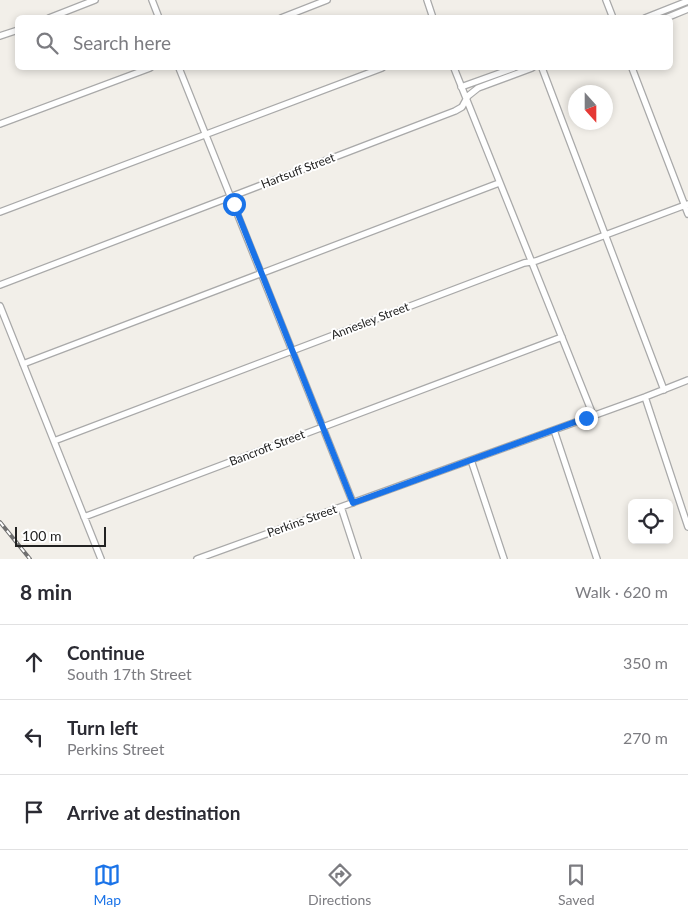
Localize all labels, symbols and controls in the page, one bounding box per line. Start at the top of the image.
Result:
search box [15,15,673,70]
icon: search [33,29,61,57]
text: Search here [73,31,171,54]
north arrow [568,85,613,130]
street label: Hartsuff Street [259,149,338,192]
route start [223,193,246,216]
street label: Annesley Street [329,298,412,342]
route end [575,407,598,430]
street label: Bancroft Street [227,426,307,469]
map controls [628,499,673,544]
button: locate [628,499,673,544]
street label: Perkins Street [265,501,339,540]
scale bar [15,524,106,547]
text: 100 m [22,527,61,544]
text: 8 min [20,579,72,604]
text: Walk · 620 m [575,582,668,601]
text: Continue [67,641,145,664]
icon: ahead [20,648,48,676]
text: 350 m [623,653,668,672]
text: South 17th Street [67,664,192,683]
text: Turn left [67,716,138,739]
icon: left [20,723,48,751]
text: 270 m [623,728,668,747]
text: Perkins Street [67,739,165,758]
icon: arrive [20,798,48,826]
text: Arrive at destination [67,801,240,824]
tab: Map [93,861,121,908]
tab: Directions [308,861,371,908]
tab: Saved [558,861,595,908]

